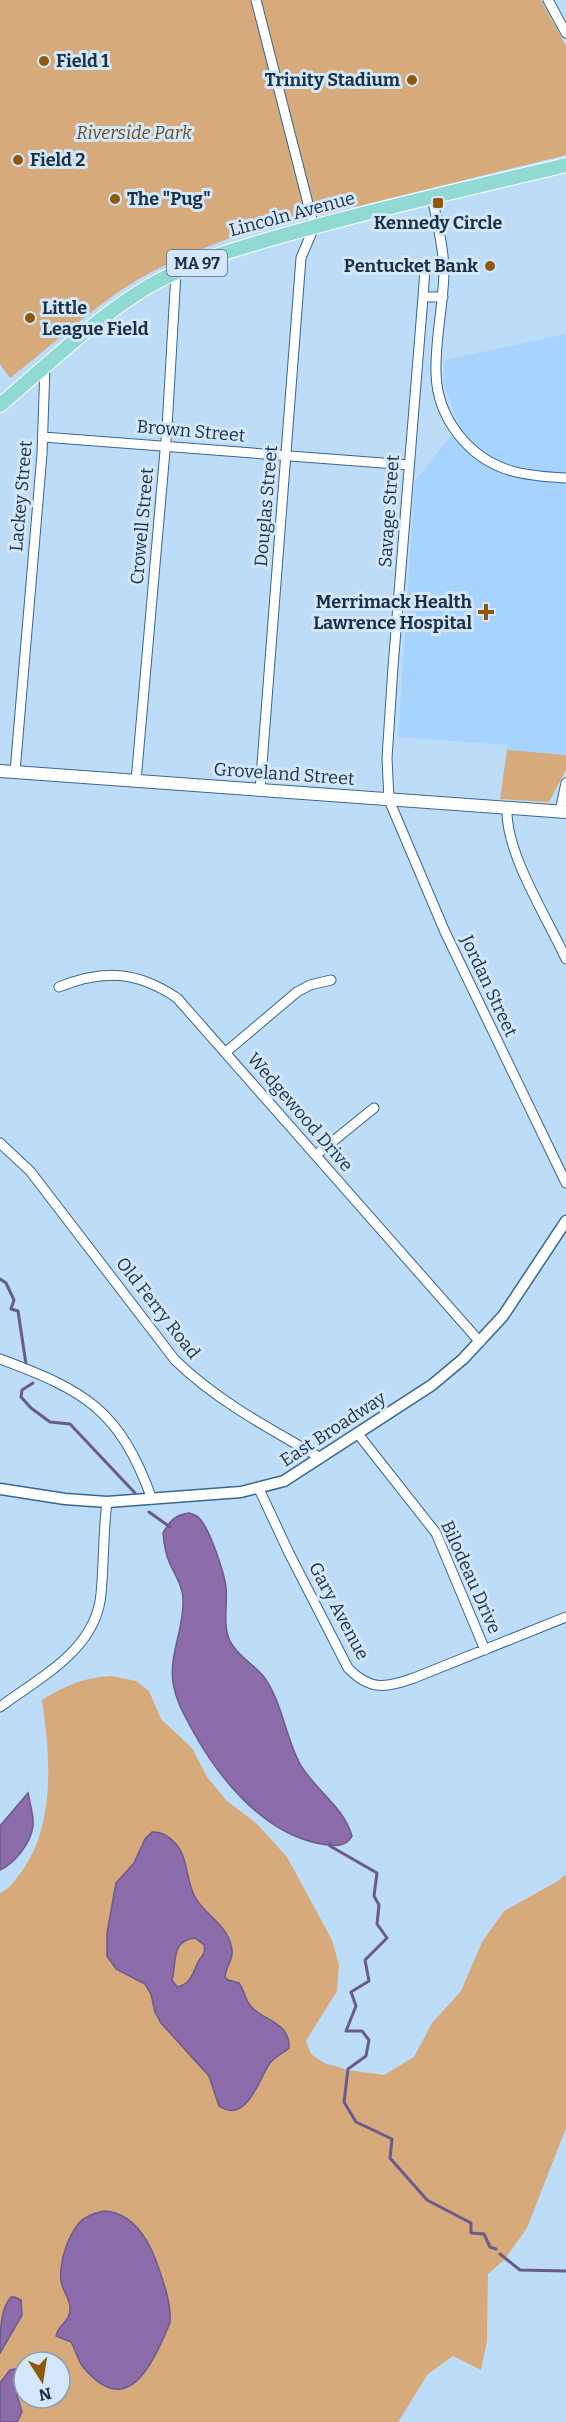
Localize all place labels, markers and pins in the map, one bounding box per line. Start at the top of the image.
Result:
place label: Field 1 [56,50,109,72]
marker: Field 1 [37,54,51,68]
place label: Trinity Stadium [265,69,400,91]
marker: Trinity Stadium [405,73,419,87]
place label: Field 2 [30,149,85,171]
marker: Field 2 [11,153,25,167]
place label: The "Pug" [127,188,211,210]
marker: The "Pug" [108,192,122,206]
marker: Kennedy Circle [431,196,445,210]
place label: Kennedy Circle [374,212,502,234]
place label: Pentucket Bank [344,255,478,277]
marker: Pentucket Bank [483,259,497,273]
place label: Little League Field [42,297,149,340]
marker: Little League Field [23,311,37,325]
place label: Merrimack Health Lawrence Hospital [313,591,473,634]
marker: Merrimack Health Lawrence Hospital [477,603,495,621]

